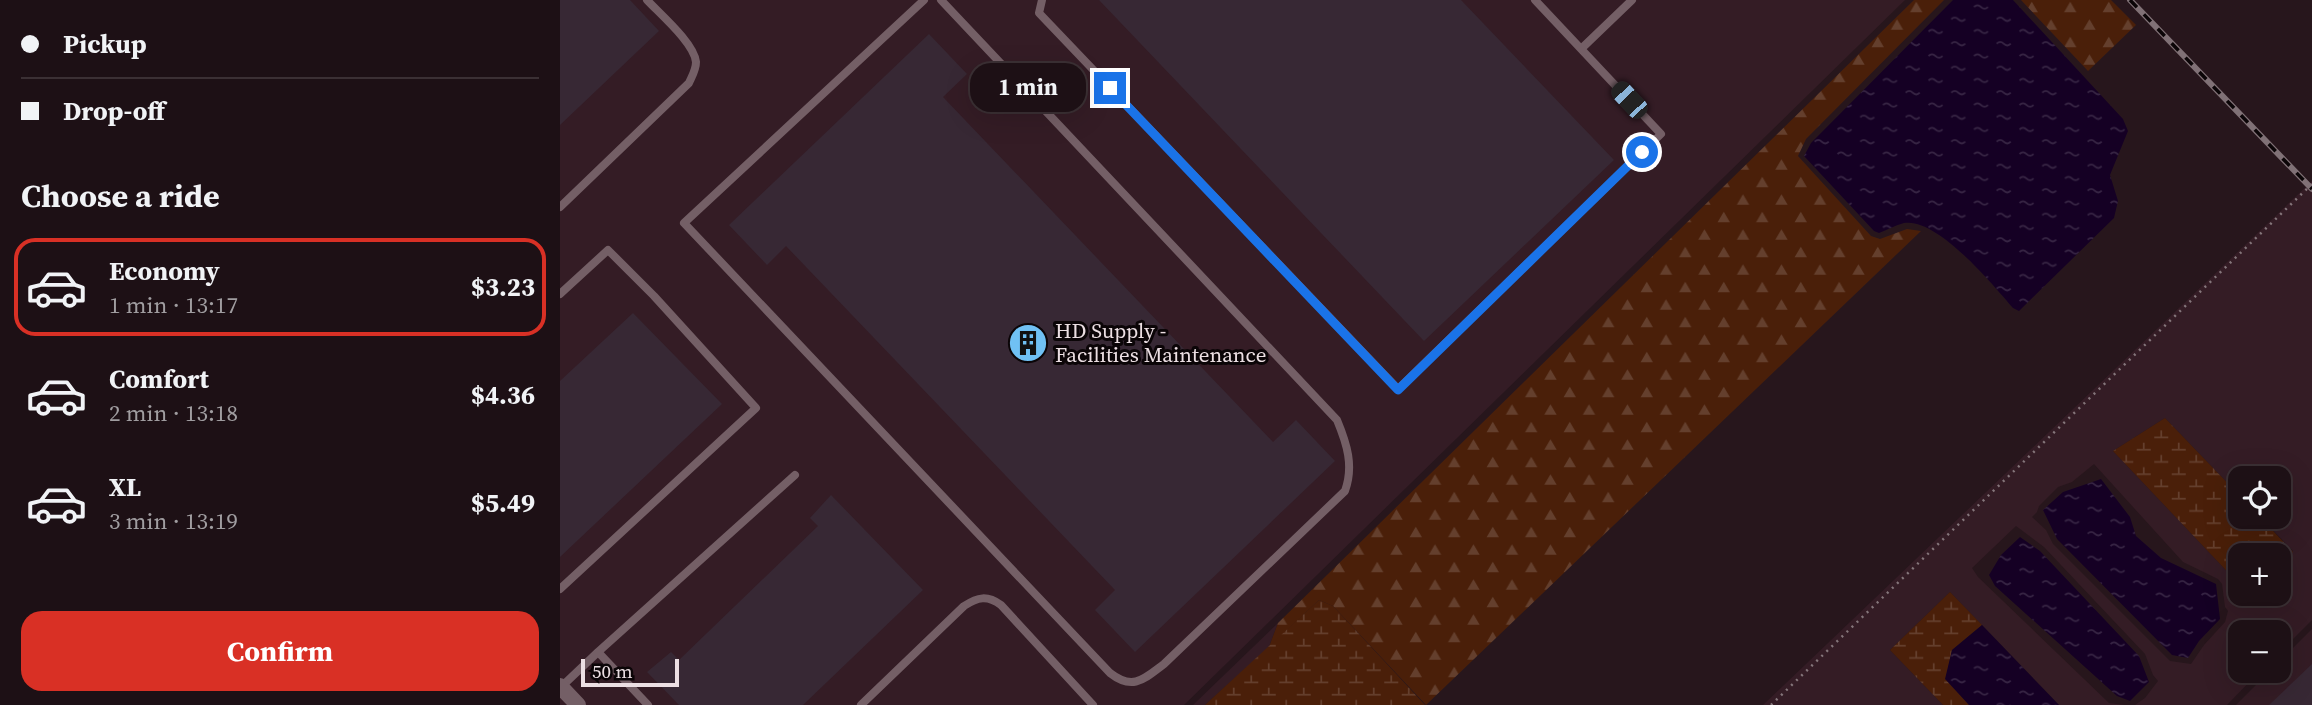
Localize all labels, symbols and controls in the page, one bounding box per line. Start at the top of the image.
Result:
text: Pickup [63,26,147,62]
callout: 1 min [970,64,1086,112]
text: 1 min [998,71,1058,103]
route end [1094,72,1126,104]
car [1607,77,1652,123]
text: Drop-off [63,93,165,129]
route start [1626,136,1658,168]
text: Choose a ride [21,174,220,218]
text: Economy [109,253,220,289]
icon: car [25,256,88,319]
text: $3.23 [471,269,535,305]
text: 1 min · 13:17 [109,289,238,321]
place label: HD Supply - Facilities Maintenance [1055,316,1266,369]
building icon: HD Supply - Facilities Maintenance [1007,322,1049,364]
text: Comfort [109,361,209,397]
icon: car [25,364,88,427]
text: $4.36 [471,377,535,413]
text: 2 min · 13:18 [109,397,238,429]
map controls [2228,466,2291,683]
button: locate [2228,466,2291,529]
text: XL [109,469,141,505]
icon: car [25,472,88,535]
text: $5.49 [471,485,535,521]
text: 3 min · 13:19 [109,505,238,537]
button: + [2228,543,2291,606]
button: Confirm [21,611,539,691]
button: − [2228,620,2291,683]
scale bar [581,656,679,688]
text: 50 m [592,658,633,684]

